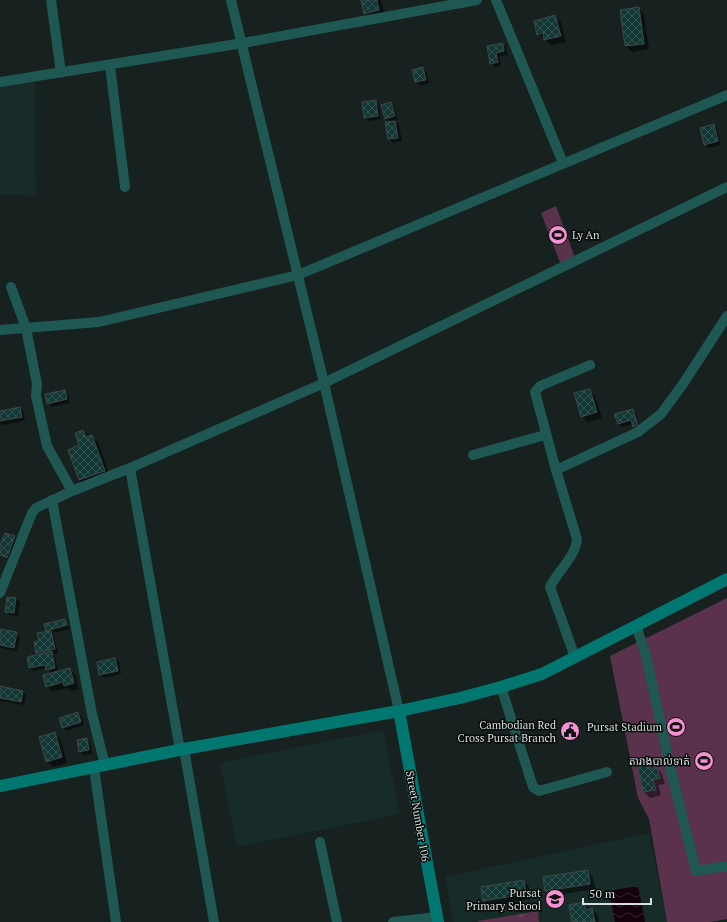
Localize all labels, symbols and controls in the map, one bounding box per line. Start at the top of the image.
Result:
sports icon: Ly An [547,224,569,246]
place label: Ly An [572,228,600,242]
sports icon: Pursat Stadium [665,716,687,738]
place label: Cambodian Red Cross Pursat Branch [458,718,557,745]
public building icon: Cambodian Red Cross Pursat Branch [559,720,581,742]
place label: Pursat Stadium [587,720,662,734]
sports icon: តារាងបាល់ទាត់ [693,750,715,772]
place label: តារាងបាល់ទាត់ [629,754,690,768]
street label: Street Number 106 [403,770,433,863]
scale bar [583,880,651,906]
place label: Pursat Primary School [466,886,541,913]
text: 50 m [589,886,616,901]
school or university icon: Pursat Primary School [544,888,566,910]

